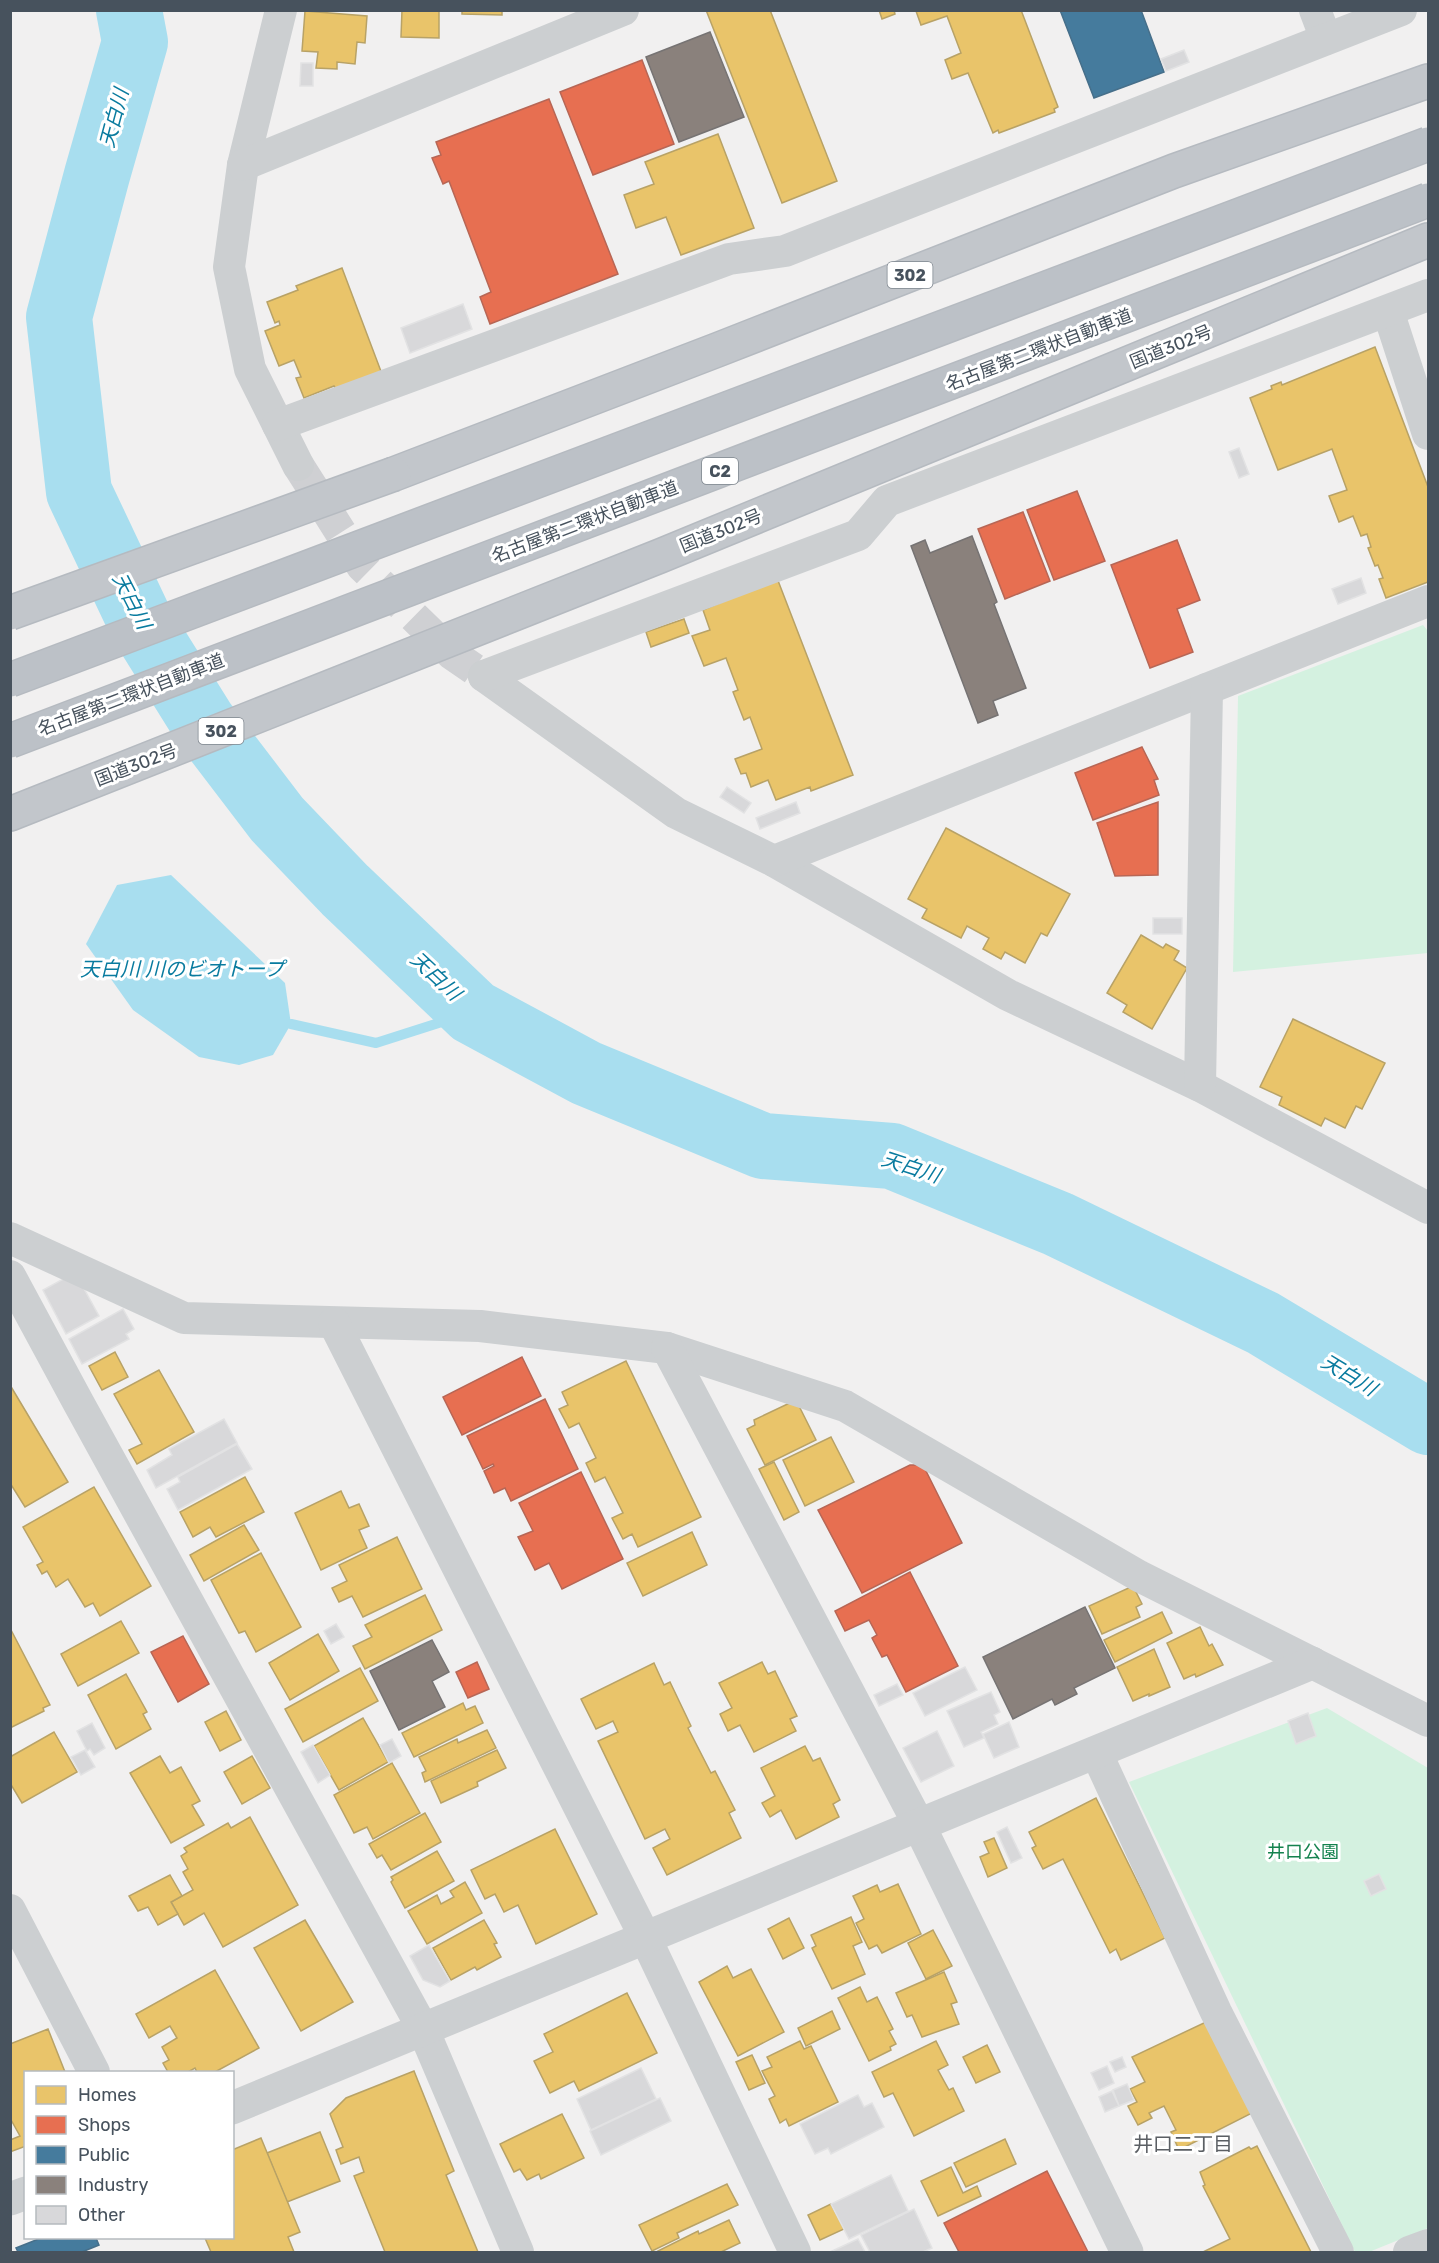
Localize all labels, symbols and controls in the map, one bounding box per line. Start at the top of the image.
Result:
water label: 天白川 [95,84,134,150]
road number: 302 [888,262,932,288]
street label: 名古屋第二環状自動車道 [943,304,1135,396]
street label: 国道302号 [1127,321,1215,373]
road number: C2 [702,458,738,484]
street label: 名古屋第二環状自動車道 [489,476,681,568]
street label: 国道302号 [677,505,765,557]
water label: 天白川 [108,569,157,635]
street label: 名古屋第二環状自動車道 [35,649,227,741]
road number: 302 [198,718,244,744]
street label: 国道302号 [92,739,180,791]
water label: 天白川 [406,947,468,1007]
water label: 天白川 川のビオトープ [80,957,288,981]
water label: 天白川 [879,1146,945,1188]
water label: 天白川 [1317,1349,1383,1402]
park label: 井口公園 [1267,1841,1339,1863]
legend [24,2071,234,2239]
text: Homes [78,2084,136,2106]
text: Shops [78,2114,130,2136]
district label: 井口二丁目 [1133,2132,1233,2156]
text: Public [78,2144,130,2166]
text: Industry [78,2174,148,2196]
text: Other [78,2204,125,2226]

